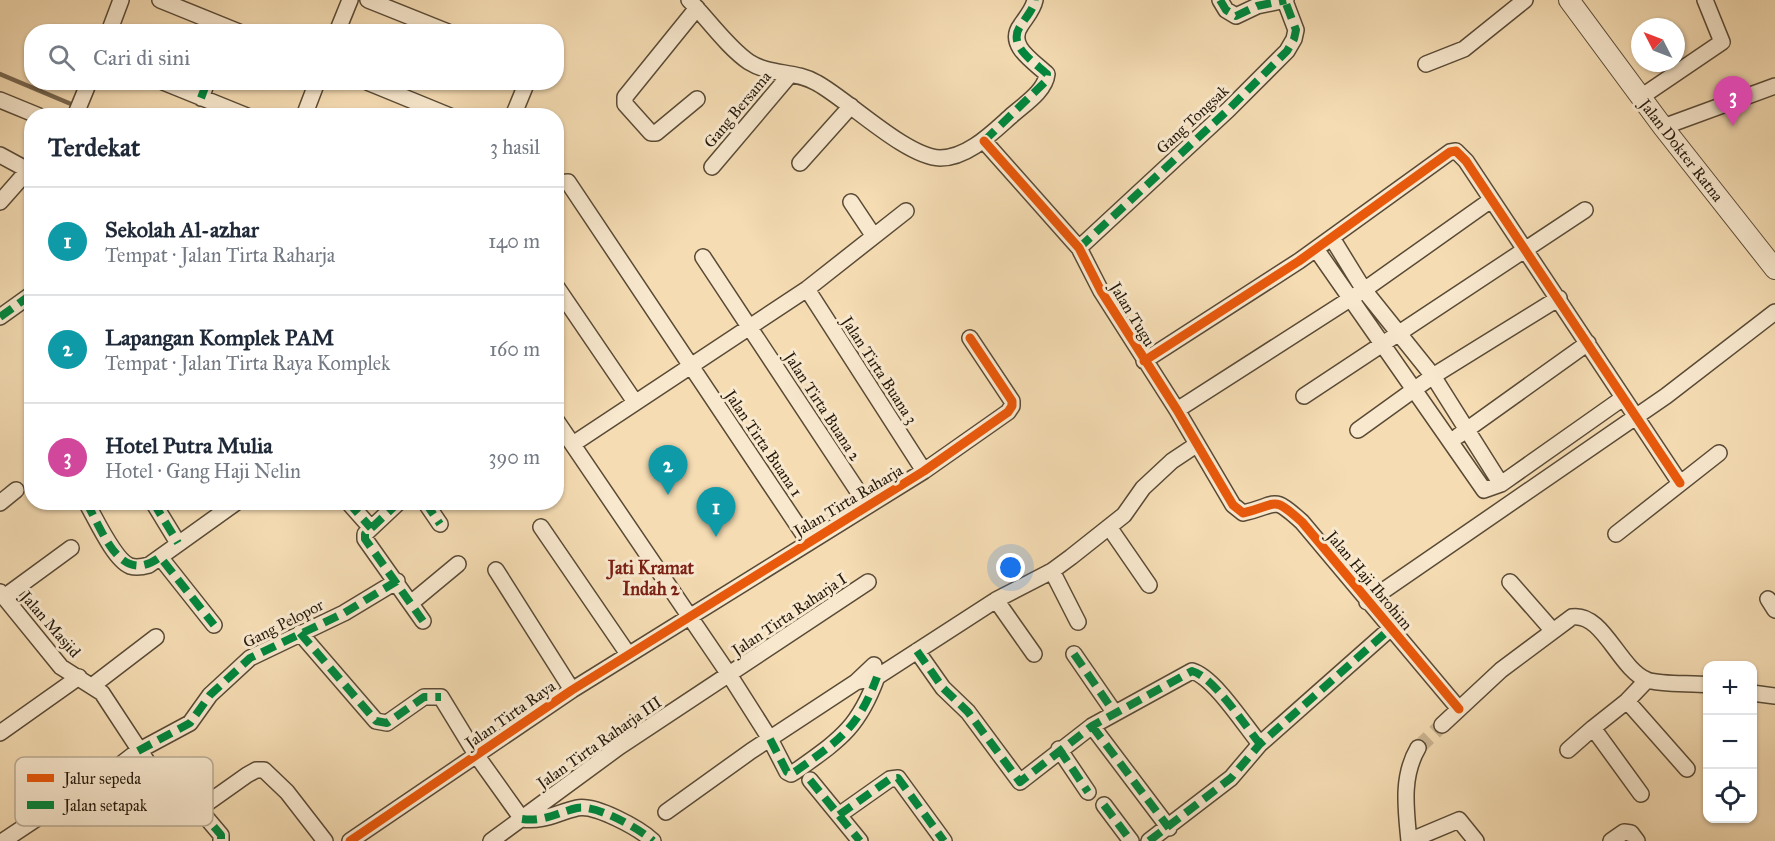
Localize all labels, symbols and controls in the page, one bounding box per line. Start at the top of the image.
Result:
north arrow [1631,18,1685,72]
search box [24,24,564,90]
icon: search [45,41,78,74]
text: Cari di sini [93,44,190,71]
street label: Gang Bersama [700,67,776,152]
pin: 3 [1714,76,1752,126]
street label: Gang Tongsak [1152,81,1234,158]
street label: Jalan Dokter Ratna [1634,94,1728,206]
text: Terdekat [48,131,140,163]
text: 3 hasil [490,135,540,159]
text: Sekolah Al-azhar [105,216,259,243]
text: 1 [64,229,71,253]
text: 140 m [488,229,540,253]
text: Tempat · Jalan Tirta Raharja [105,243,335,267]
street label: Jalan Tugu [1104,277,1159,351]
street label: Jalan Tirta Buana 3 [836,311,921,428]
text: Lapangan Komplek PAM [105,324,334,351]
text: 2 [63,337,72,361]
text: 160 m [489,337,540,361]
street label: Jalan Tirta Buana 2 [778,347,865,465]
text: Tempat · Jalan Tirta Raya Komplek [105,351,390,375]
street label: Jalan Tirta Buana 1 [719,385,806,501]
text: Hotel Putra Mulia [105,432,273,459]
text: 3 [64,445,72,469]
text: 390 m [489,445,540,469]
pin: 2 [648,446,688,495]
text: Hotel · Gang Haji Nelin [105,459,301,483]
street label: Jalan Tirta Raharja [789,460,907,542]
pin: 1 [696,488,736,537]
street label: Jalan Haji Ibrohim [1321,525,1417,635]
your location [996,553,1025,582]
district label: Jati Kramat Indah 2 [606,557,695,600]
street label: Jalan Tirta Raharja I [727,569,851,662]
street label: Jalan Masjid [15,586,84,662]
street label: Gang Pelopor [240,595,327,653]
map controls [1703,661,1757,823]
button: + [1703,661,1757,715]
street label: Jalan Tirta Raya [460,676,560,754]
street label: Jalan Tirta Raharja III [532,692,666,794]
button: − [1703,715,1757,769]
legend [15,757,213,826]
text: Jalur sepeda [62,769,141,789]
button: locate [1703,769,1757,823]
text: Jalan setapak [62,796,148,816]

